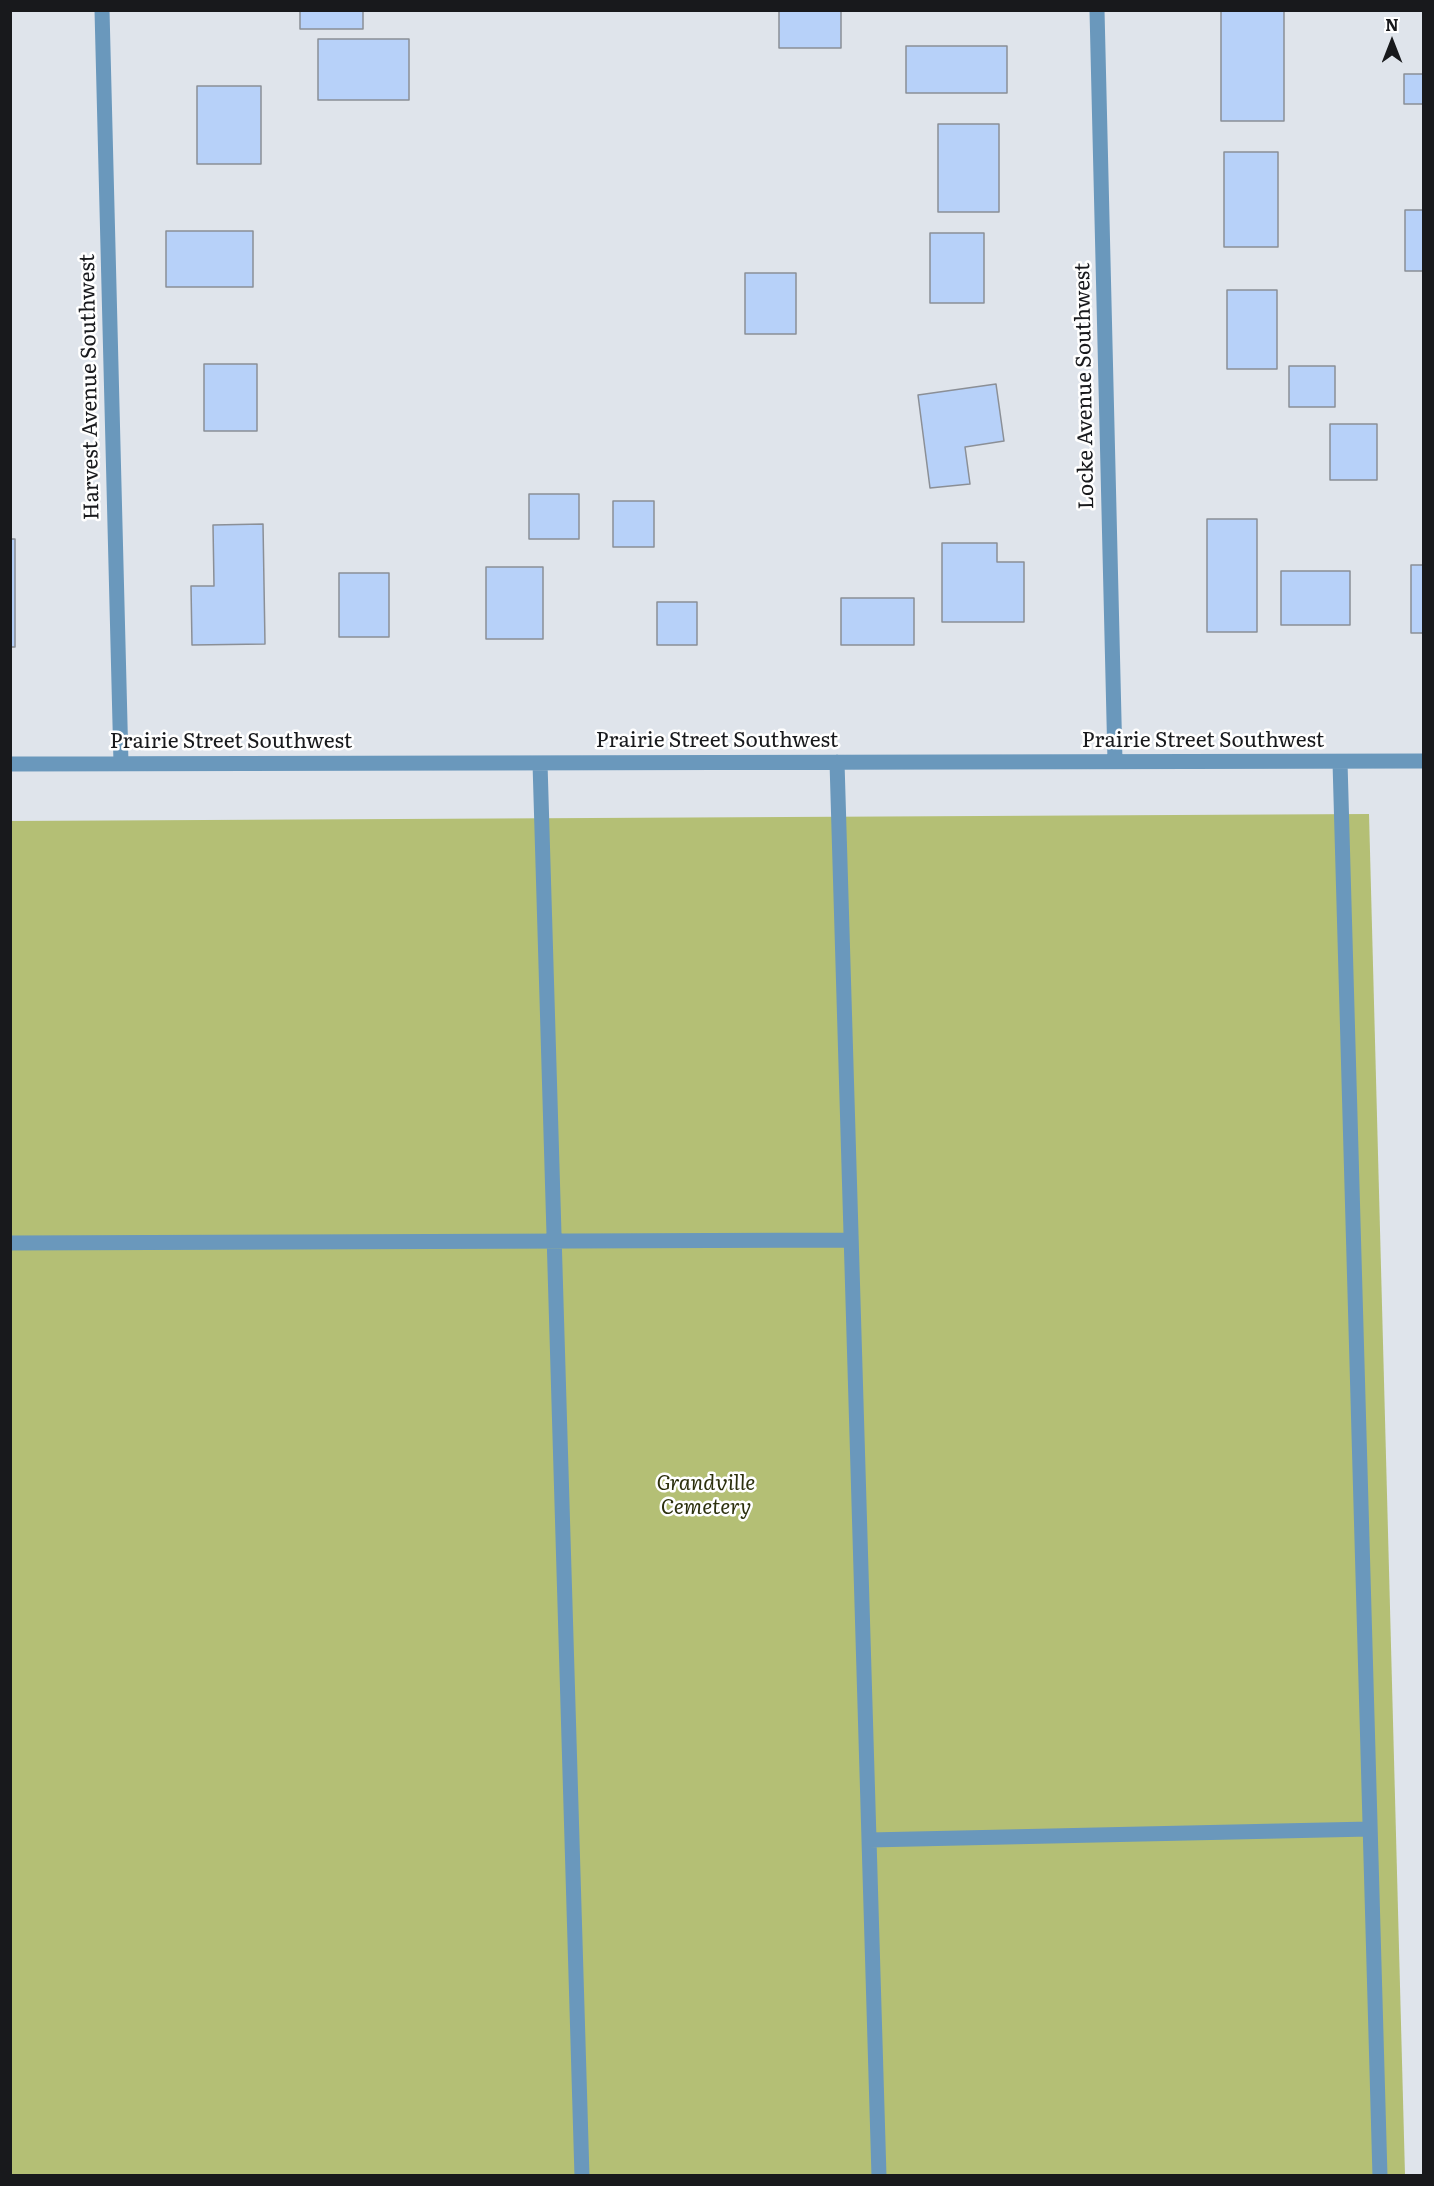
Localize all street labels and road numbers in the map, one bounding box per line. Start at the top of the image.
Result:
street label: Harvest Avenue Southwest [75,254,105,520]
street label: Locke Avenue Southwest [1070,262,1100,510]
street label: Prairie Street Southwest [596,728,838,754]
street label: Prairie Street Southwest [1082,728,1324,754]
street label: Prairie Street Southwest [110,729,352,755]

